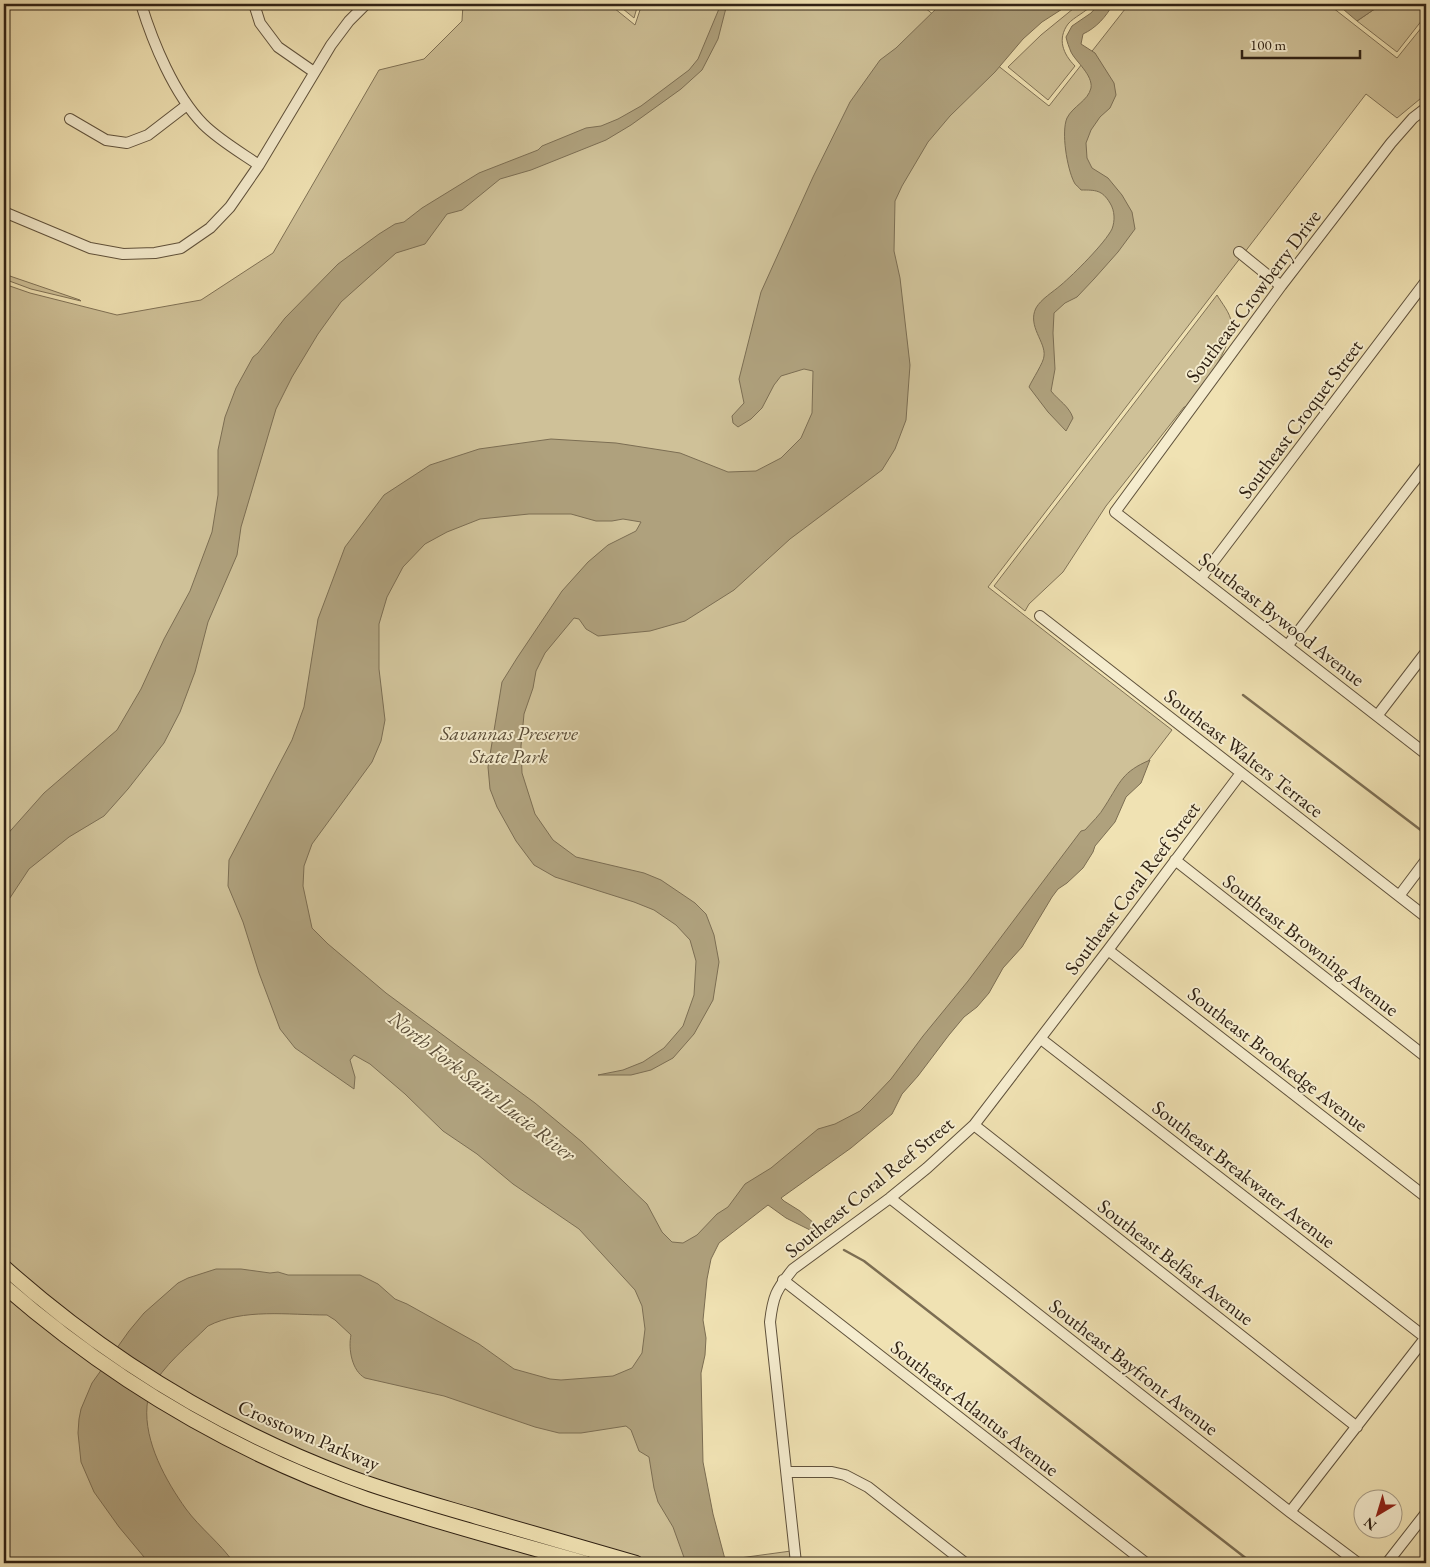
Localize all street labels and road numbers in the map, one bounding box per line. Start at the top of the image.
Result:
street label: Southeast Crowberry Drive [1179,204,1327,388]
street label: Southeast Croquet Street [1232,334,1369,504]
street label: Southeast Bywood Avenue [1194,546,1370,692]
street label: Southeast Walters Terrace [1159,683,1329,823]
street label: Southeast Coral Reef Street [1058,796,1206,980]
street label: Southeast Browning Avenue [1218,868,1405,1022]
street label: Southeast Brookedge Avenue [1183,980,1374,1138]
street label: Southeast Breakwater Avenue [1147,1094,1341,1254]
street label: Southeast Coral Reef Street [779,1110,959,1263]
street label: Southeast Belfast Avenue [1093,1193,1259,1331]
street label: Southeast Bayfront Avenue [1044,1293,1224,1441]
street label: Southeast Atlantus Avenue [885,1334,1065,1482]
street label: Crosstown Parkway [234,1393,384,1477]

